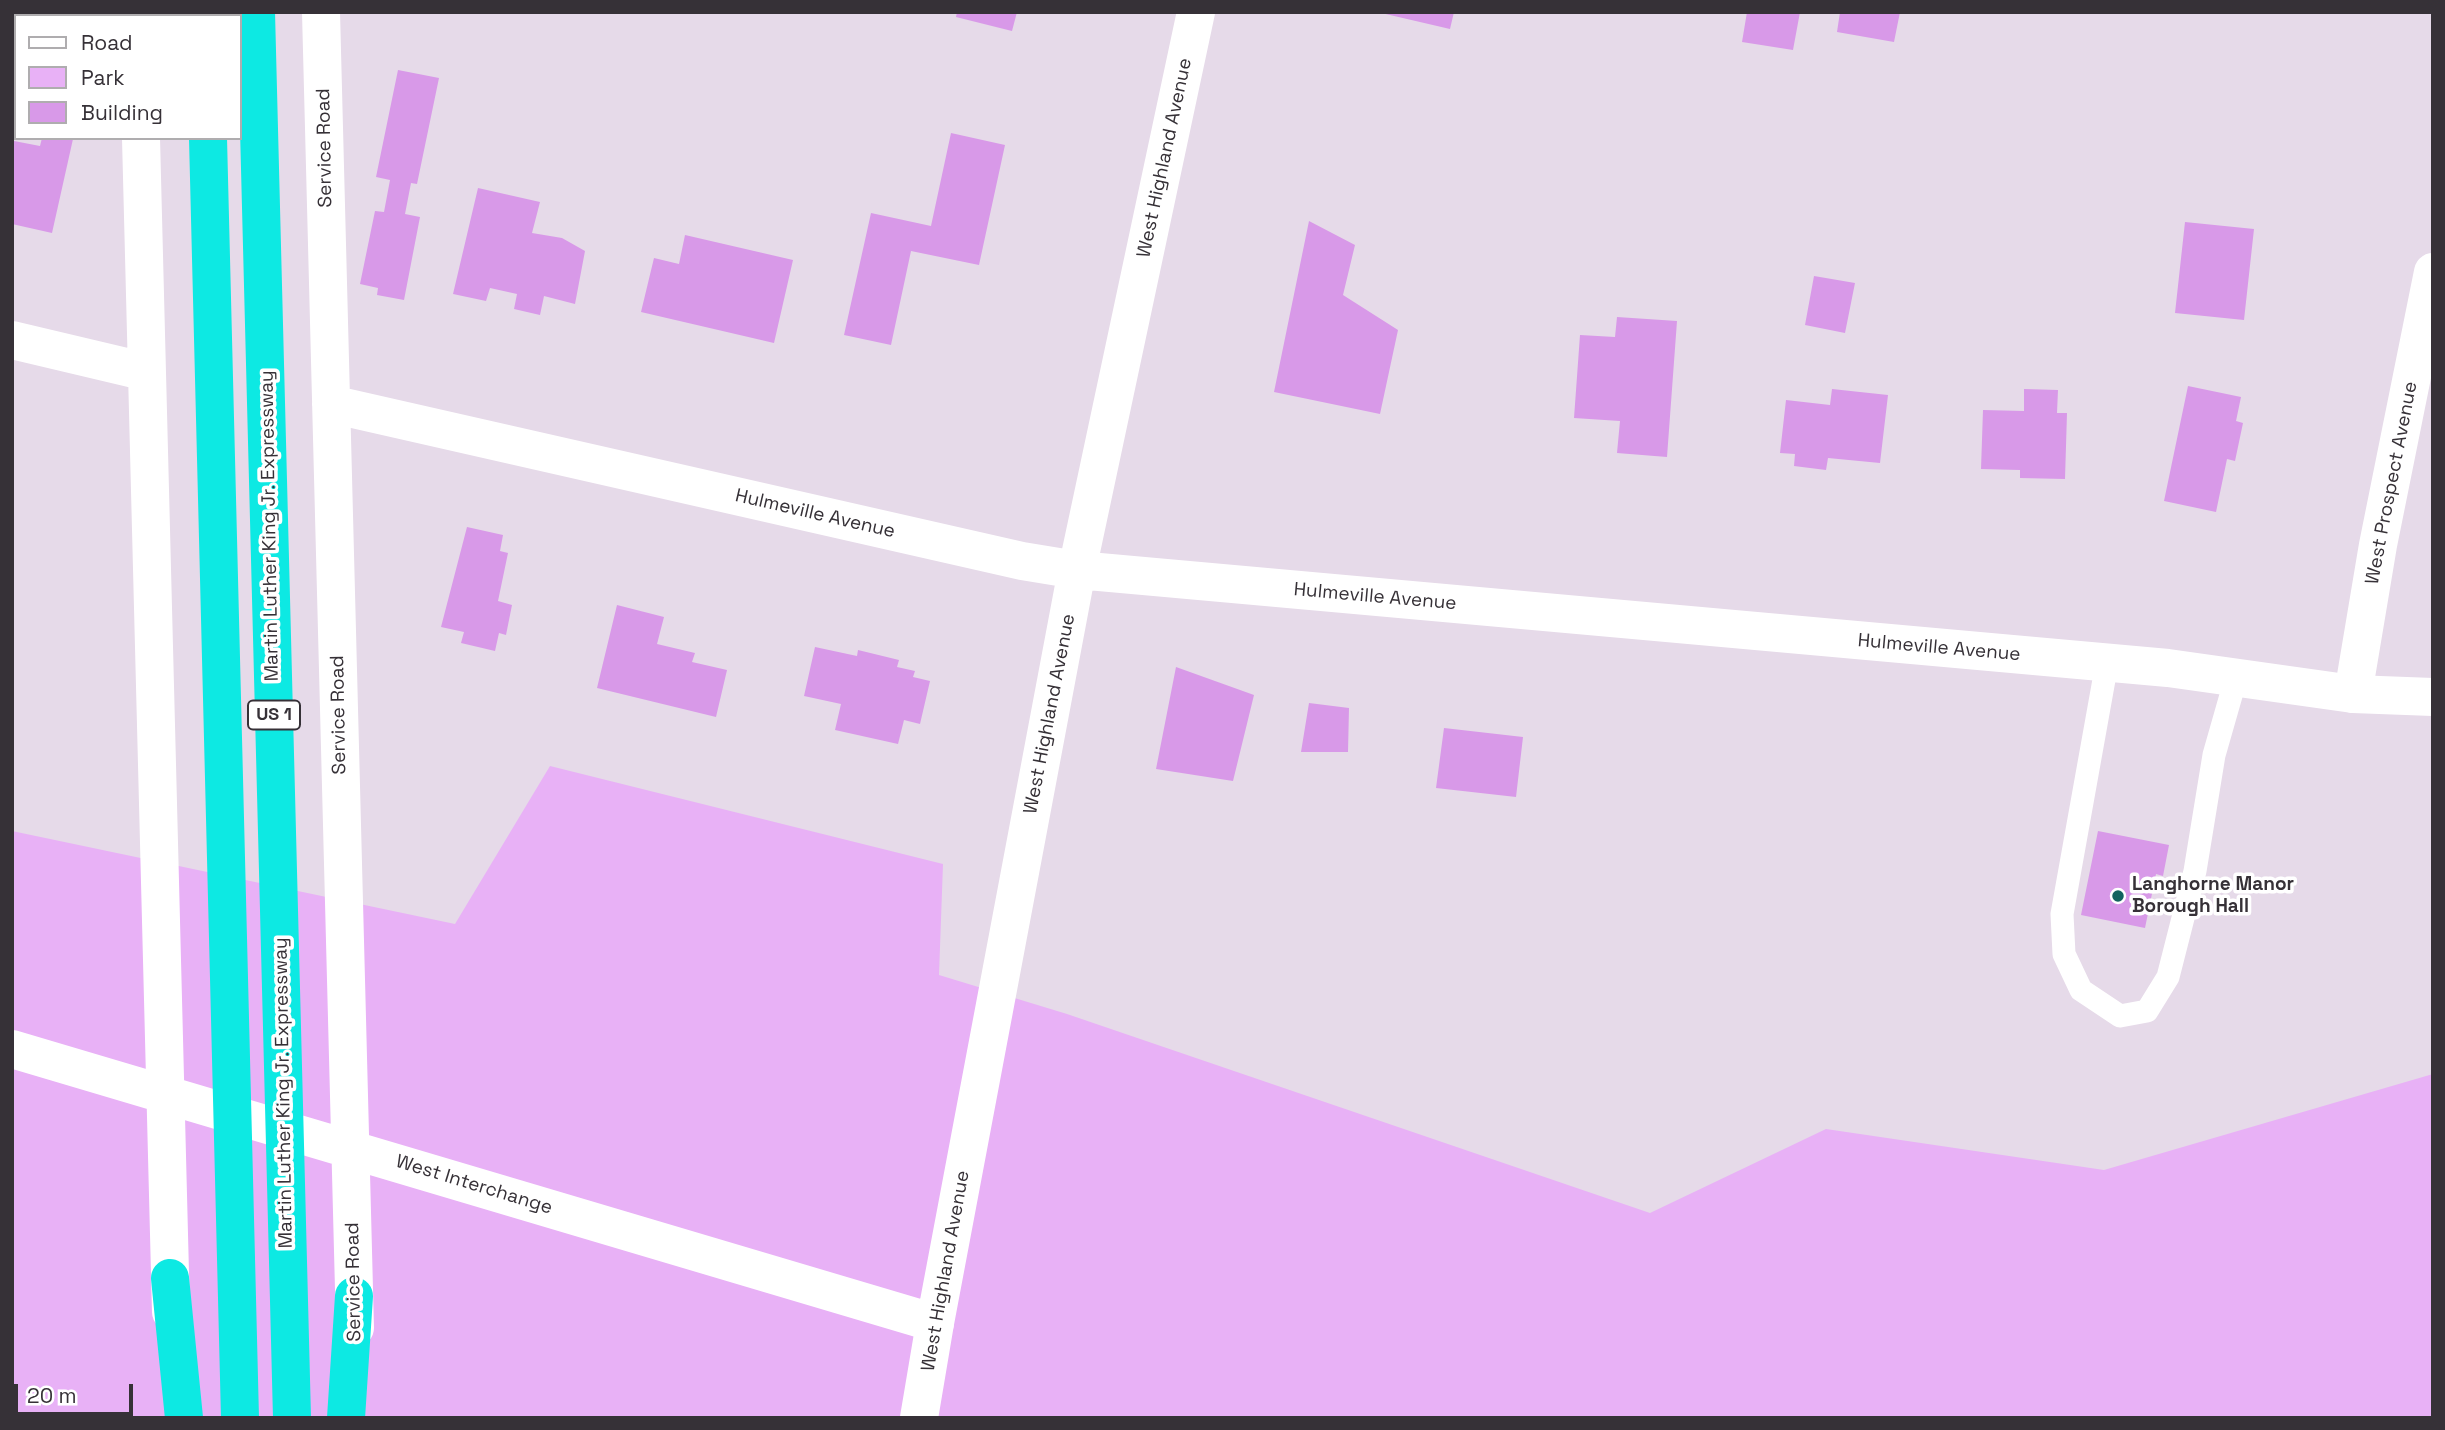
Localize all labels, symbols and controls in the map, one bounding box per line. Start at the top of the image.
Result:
legend [14,14,242,140]
text: Road [81,29,133,56]
street label: West Highland Avenue [1133,56,1197,260]
text: Park [81,64,125,91]
street label: Service Road [313,88,337,208]
text: Building [81,99,163,126]
street label: Martin Luther King Jr. Expressway [256,370,284,682]
street label: West Prospect Avenue [2361,380,2423,586]
street label: Hulmeville Avenue [733,485,897,543]
street label: Hulmeville Avenue [1293,579,1457,615]
street label: West Highland Avenue [1019,612,1081,816]
street label: Hulmeville Avenue [1857,630,2021,666]
street label: Service Road [327,655,351,775]
road number: US 1 [248,700,300,730]
place label: Langhorne Manor Borough Hall [2132,874,2294,918]
marker: Langhorne Manor Borough Hall [2110,888,2126,904]
street label: Martin Luther King Jr. Expressway [270,937,298,1249]
street label: West Interchange [393,1150,555,1220]
street label: West Highland Avenue [917,1169,975,1373]
street label: Service Road [342,1222,366,1342]
scale bar [18,1370,136,1414]
text: 20 m [27,1382,77,1409]

